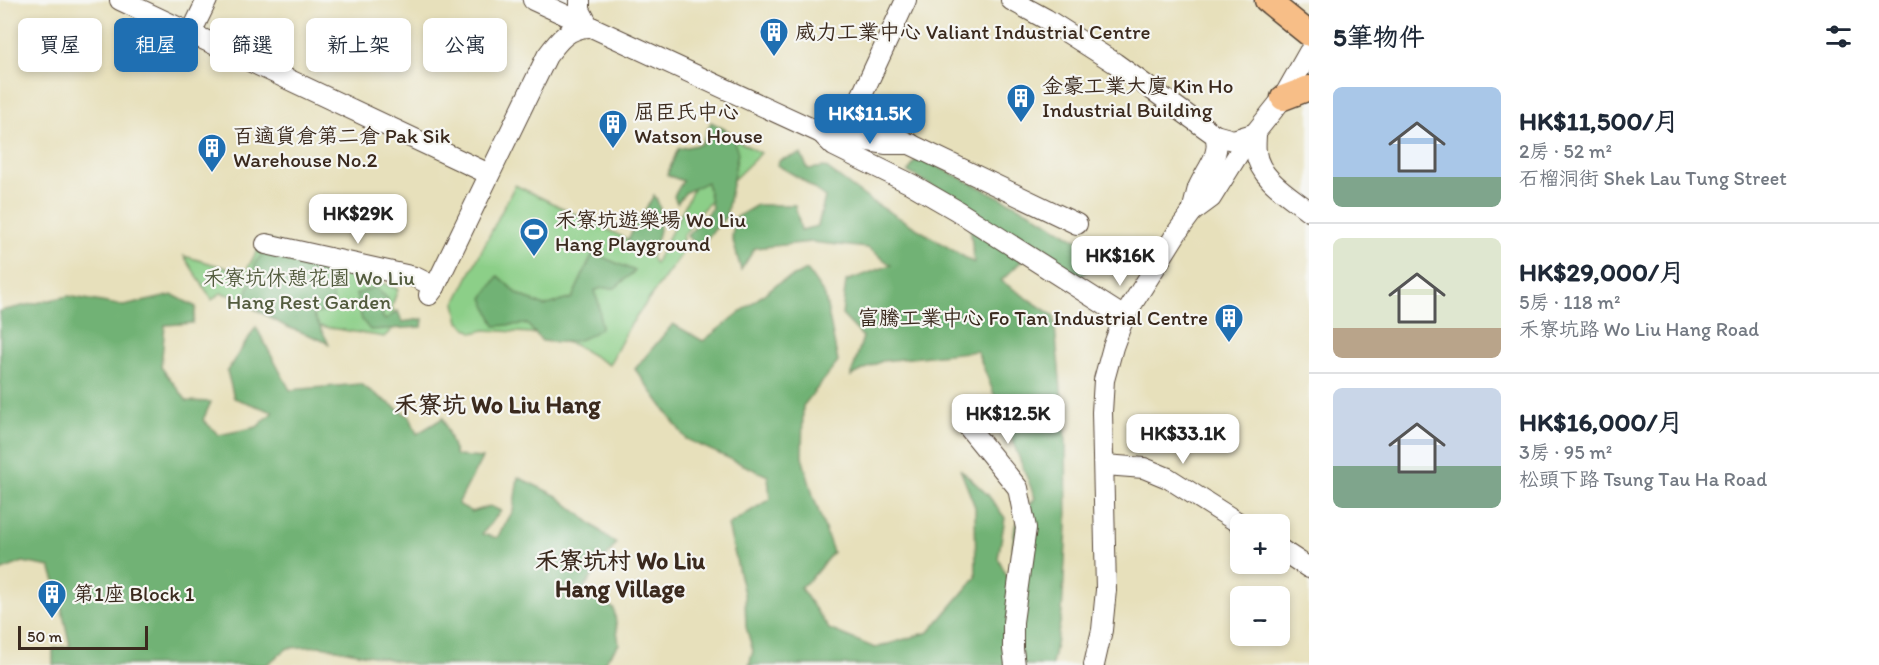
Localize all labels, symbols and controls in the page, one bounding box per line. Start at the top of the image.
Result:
building icon: 威力工業中心 Valiant Industrial Centre [758,16,790,58]
chip: 買屋 [18,18,102,72]
chip: 租屋 [114,18,198,72]
chip: 篩選 [210,18,294,72]
chip: 新上架 [306,18,411,72]
chip: 公寓 [423,18,507,72]
place label: 威力工業中心 Valiant Industrial Centre [795,19,1151,44]
icon: filters [1822,20,1855,53]
text: 5筆物件 [1333,21,1425,53]
place label: 金豪工業大廈 Kin Ho Industrial Building [1042,73,1233,122]
building icon: 金豪工業大廈 Kin Ho Industrial Building [1005,82,1037,124]
pin: HK$11.5K [808,94,932,145]
place label: 屈臣氏中心 Watson House [634,99,763,148]
text: HK$11.5K [828,101,912,125]
text: HK$11,500/月 [1519,105,1679,137]
building icon: 屈臣氏中心 Watson House [597,108,629,150]
icon: home [1381,111,1453,183]
place label: 百適貨倉第二倉 Pak Sik Warehouse No.2 [233,123,451,172]
building icon: 百適貨倉第二倉 Pak Sik Warehouse No.2 [196,132,228,174]
text: 2房 · 52 m² [1519,139,1612,163]
text: 石榴洞街 Shek Lau Tung Street [1519,166,1787,190]
pin: HK$29K [309,194,407,245]
text: HK$29K [323,201,393,225]
place label: 禾寮坑遊樂場 Wo Liu Hang Playground [555,207,746,256]
sports icon: 禾寮坑遊樂場 Wo Liu Hang Playground [518,216,550,258]
pin: HK$16K [1071,236,1169,287]
text: HK$16K [1085,243,1155,267]
text: HK$29,000/月 [1519,256,1685,288]
icon: home [1381,262,1453,334]
park label: 禾寮坑休憩花園 Wo Liu Hang Rest Garden [203,265,415,314]
text: 5房 · 118 m² [1519,290,1620,314]
building icon: 富騰工業中心 Fo Tan Industrial Centre [1213,302,1245,344]
place label: 富騰工業中心 Fo Tan Industrial Centre [858,305,1208,330]
text: 禾寮坑路 Wo Liu Hang Road [1519,317,1759,341]
district label: 禾寮坑 Wo Liu Hang [394,390,601,420]
pin: HK$12.5K [946,394,1070,445]
text: HK$12.5K [966,401,1050,425]
text: HK$16,000/月 [1519,406,1683,438]
icon: home [1381,412,1453,484]
pin: HK$33.1K [1121,414,1245,465]
text: HK$33.1K [1140,421,1226,445]
text: 3房 · 95 m² [1519,440,1612,464]
text: 松頭下路 Tsung Tau Ha Road [1519,467,1767,491]
map controls [1230,514,1290,646]
button: + [1230,514,1290,574]
district label: 禾寮坑村 Wo Liu Hang Village [535,546,706,604]
building icon: 第1座 Block 1 [36,578,68,620]
place label: 第1座 Block 1 [73,581,195,606]
button: − [1230,586,1290,646]
scale bar [18,623,148,650]
text: 50 m [27,627,62,646]

